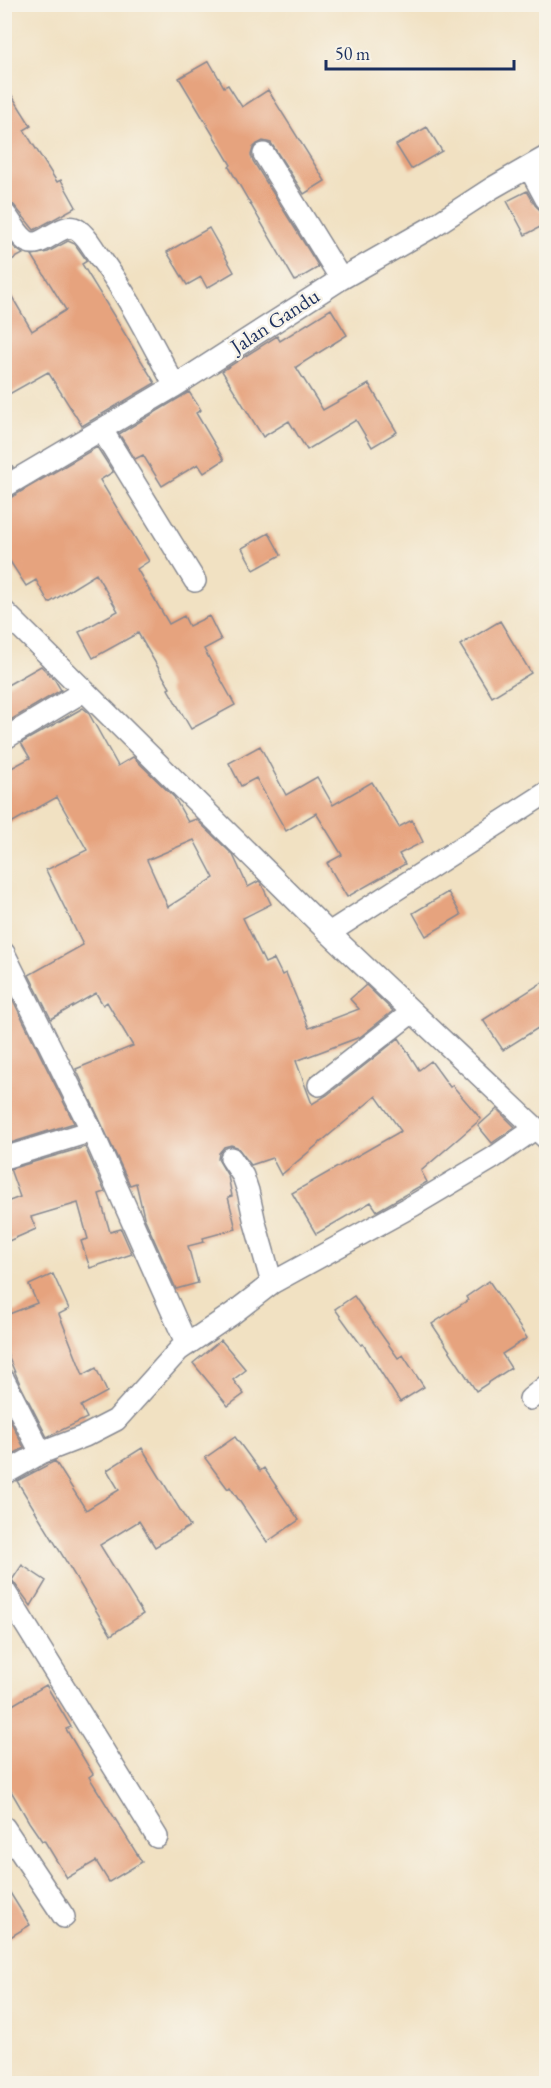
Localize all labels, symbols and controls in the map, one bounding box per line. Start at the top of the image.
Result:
scale bar [326,33,514,71]
text: 50 m [335,42,370,65]
street label: Jalan Gandu [223,282,324,360]

